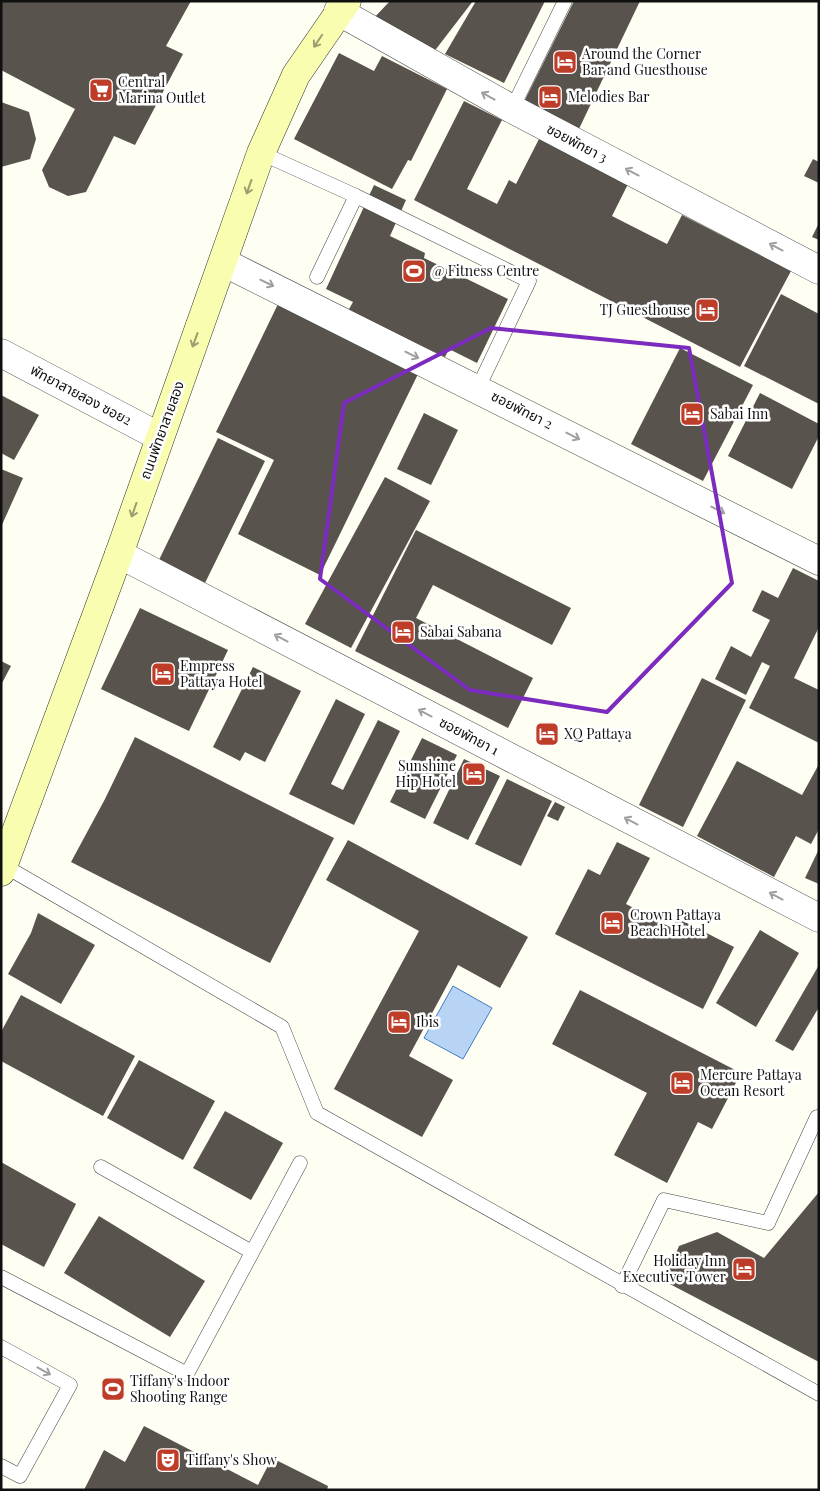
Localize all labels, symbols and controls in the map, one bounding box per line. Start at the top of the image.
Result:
one-way arrow [313,34,324,48]
place label: Around the Corner Bar and Guesthouse [581,44,708,79]
hotel icon: Around the Corner Bar and Guesthouse [552,49,578,75]
place label: Central Marina Outlet [118,72,206,107]
supermarket icon: Central Marina Outlet [88,77,114,103]
hotel icon: Melodies Bar [537,84,563,110]
place label: Melodies Bar [568,87,650,106]
one-way arrow [481,90,496,100]
street label: ซอยพัทยา 3 [544,119,611,166]
one-way arrow [624,167,639,177]
one-way arrow [244,179,253,194]
one-way arrow [768,242,783,252]
sports icon: @ Fitness Centre [401,258,427,284]
place label: @ Fitness Centre [432,261,539,280]
one-way arrow [259,278,274,288]
hotel icon: TJ Guesthouse [694,297,720,323]
place label: TJ Guesthouse [600,300,690,319]
one-way arrow [189,332,199,348]
one-way arrow [404,351,419,361]
street label: พัทยาสายสอง ซอย2 [27,360,135,429]
street label: ถนนพัทยาสายสอง [135,378,188,482]
street label: ซอยพัทยา 2 [488,386,556,433]
hotel icon: Sabai Inn [679,401,705,427]
place label: Sabai Inn [710,404,769,423]
one-way arrow [565,432,580,441]
one-way arrow [129,501,138,517]
one-way arrow [710,506,725,515]
hotel icon: Sabai Sabana [390,619,416,645]
place label: Sabai Sabana [420,622,502,641]
one-way arrow [274,633,289,642]
place label: Empress Pattaya Hotel [180,656,263,691]
hotel icon: Empress Pattaya Hotel [150,661,176,687]
one-way arrow [418,708,433,717]
street label: ซอยพัทยา 1 [436,712,502,759]
hotel icon: XQ Pattaya [534,721,560,747]
place label: XQ Pattaya [564,724,632,743]
place label: Sunshine Hip Hotel [396,756,456,791]
hotel icon: Sunshine Hip Hotel [461,761,487,787]
one-way arrow [624,816,639,826]
one-way arrow [768,891,783,901]
place label: Crown Pattaya Beach Hotel [630,905,721,940]
hotel icon: Crown Pattaya Beach Hotel [599,910,625,936]
hotel icon: Ibis [386,1009,412,1035]
place label: Ibis [416,1012,439,1031]
place label: Mercure Pattaya Ocean Resort [700,1065,802,1100]
hotel icon: Mercure Pattaya Ocean Resort [669,1070,695,1096]
place label: Holiday Inn Executive Tower [623,1251,727,1286]
hotel icon: Holiday Inn Executive Tower [731,1256,757,1282]
one-way arrow [36,1366,50,1376]
place label: Tiffany's Indoor Shooting Range [130,1371,230,1406]
sports icon: Tiffany's Indoor Shooting Range [100,1376,126,1402]
theatre icon: Tiffany's Show [155,1447,181,1473]
place label: Tiffany's Show [186,1450,277,1469]

